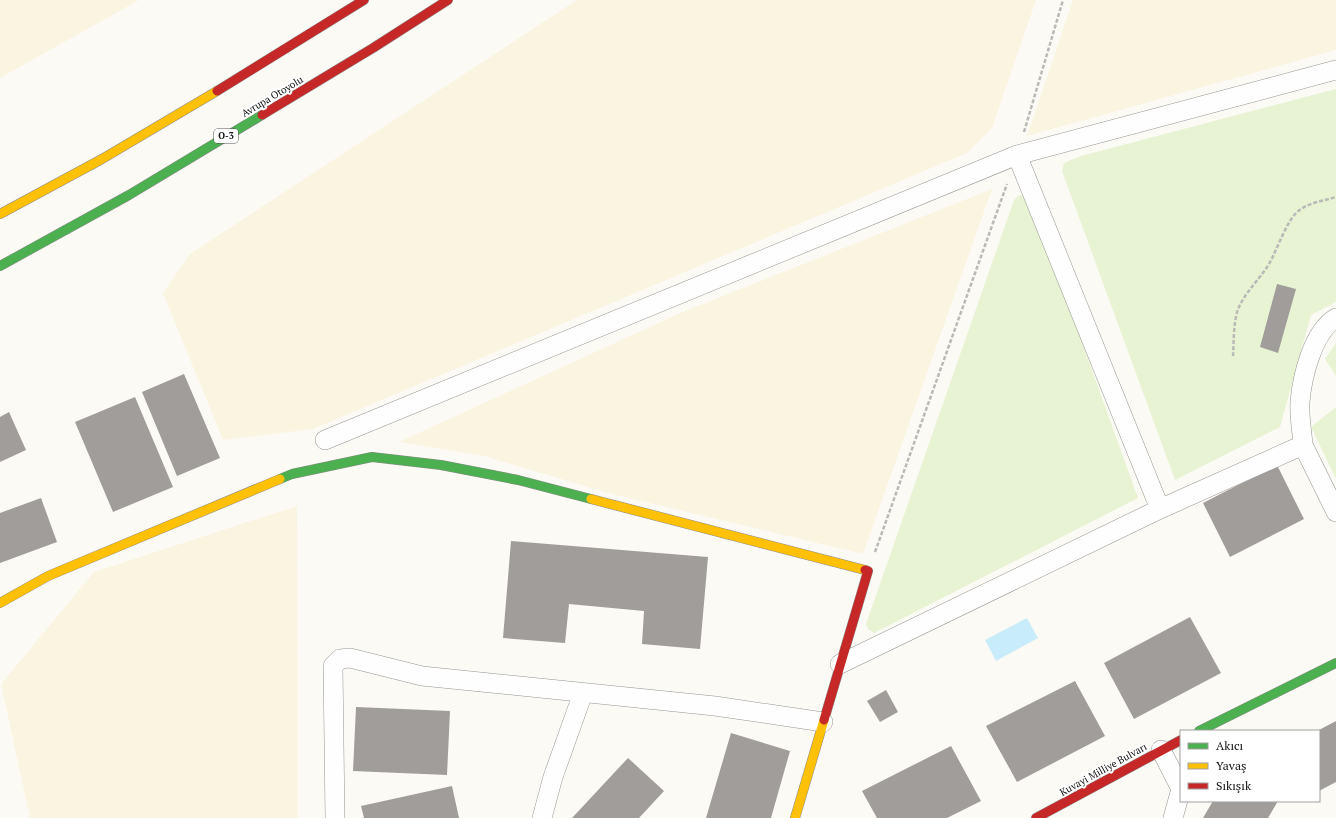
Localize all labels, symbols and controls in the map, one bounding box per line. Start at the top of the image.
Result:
street label: Avrupa Otoyolu [239,73,306,120]
road number: O-3 [214,129,238,143]
legend [1180,730,1320,802]
text: Akıcı [1216,738,1244,753]
street label: Kuvayi Milliye Bulvarı [1057,740,1149,799]
text: Yavaş [1216,758,1246,773]
text: Sıkışık [1216,778,1252,793]

